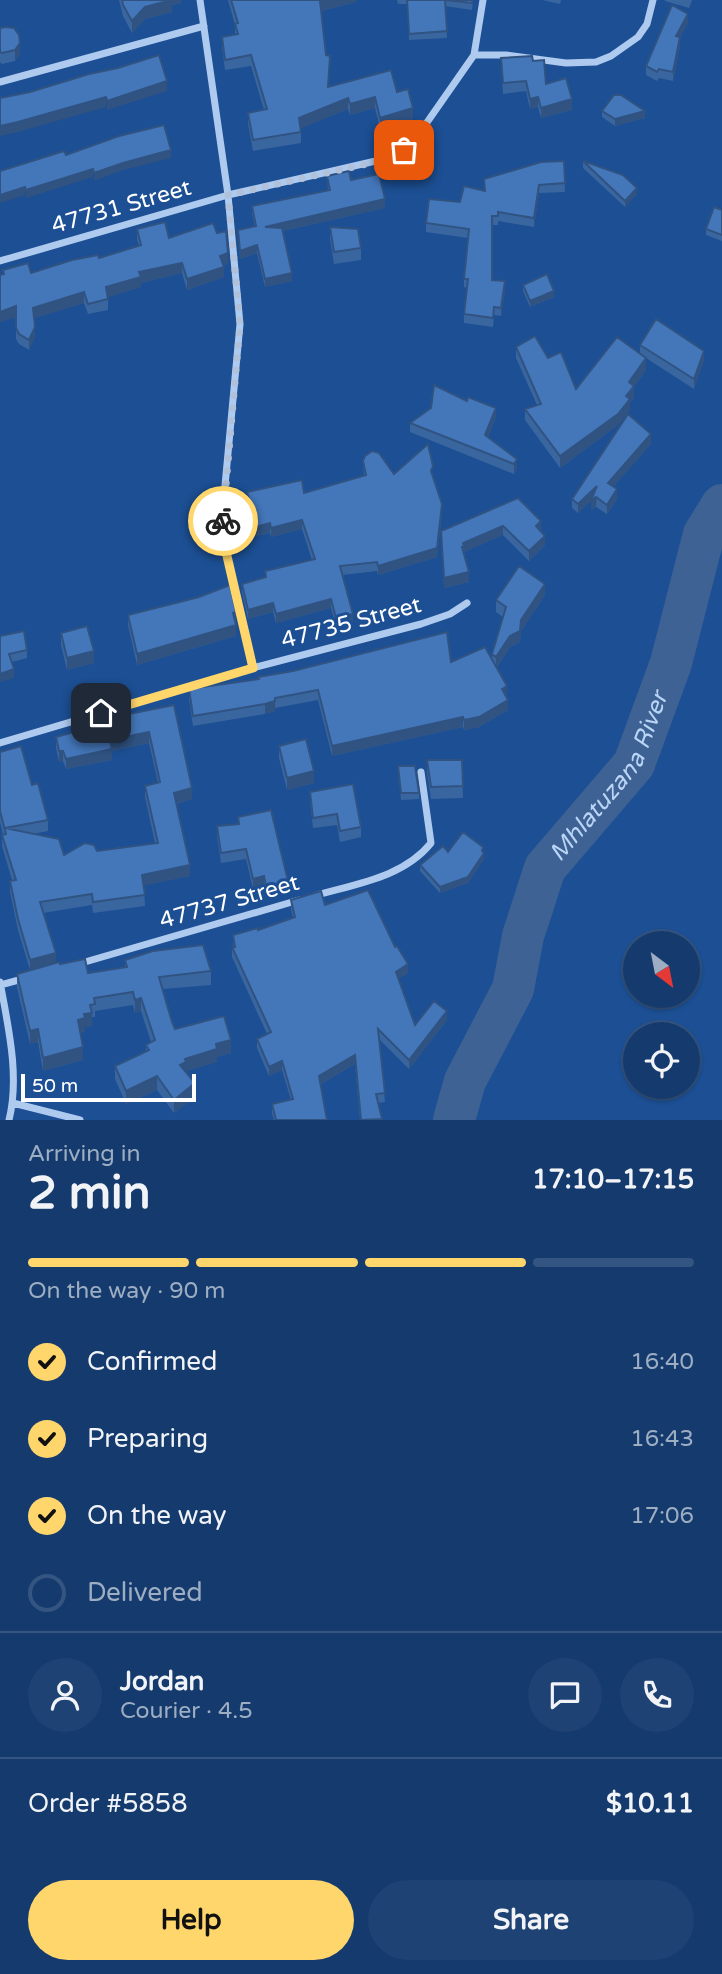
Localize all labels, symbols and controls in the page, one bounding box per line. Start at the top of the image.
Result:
pin [374,120,434,180]
icon: bag [385,131,423,169]
street label: 47731 Street [48,174,195,240]
courier [188,486,258,556]
icon: bike [204,502,242,540]
street label: 47735 Street [278,591,425,655]
pin [71,683,131,743]
water label: Mhlatuzana River [543,685,675,867]
icon: home [82,694,120,732]
street label: 47737 Street [156,869,303,935]
north arrow [623,931,700,1008]
map controls [623,931,700,1099]
button: locate [623,1022,700,1099]
scale bar [21,1071,196,1103]
text: 50 m [32,1075,78,1097]
text: Arriving in [28,1140,141,1168]
text: 17:10–17:15 [532,1164,694,1195]
text: 2 min [28,1166,151,1221]
text: On the way · 90 m [28,1277,225,1305]
icon: check [28,1343,66,1381]
text: Confirmed [87,1346,217,1377]
text: 16:40 [630,1348,694,1376]
icon: check [28,1420,66,1458]
text: Preparing [87,1423,208,1454]
text: 16:43 [630,1425,694,1453]
icon: check [28,1497,66,1535]
text: On the way [87,1500,227,1531]
text: 17:06 [630,1502,694,1530]
text: Delivered [87,1577,203,1608]
button: person [28,1658,102,1732]
button: chat [528,1658,602,1732]
button: phone [620,1658,694,1732]
text: Jordan [120,1666,204,1697]
text: Courier · 4.5 [120,1697,253,1725]
text: Order #5858 [28,1788,188,1819]
text: $10.11 [606,1788,694,1819]
button: Help [28,1880,354,1960]
button: Share [368,1880,694,1960]

